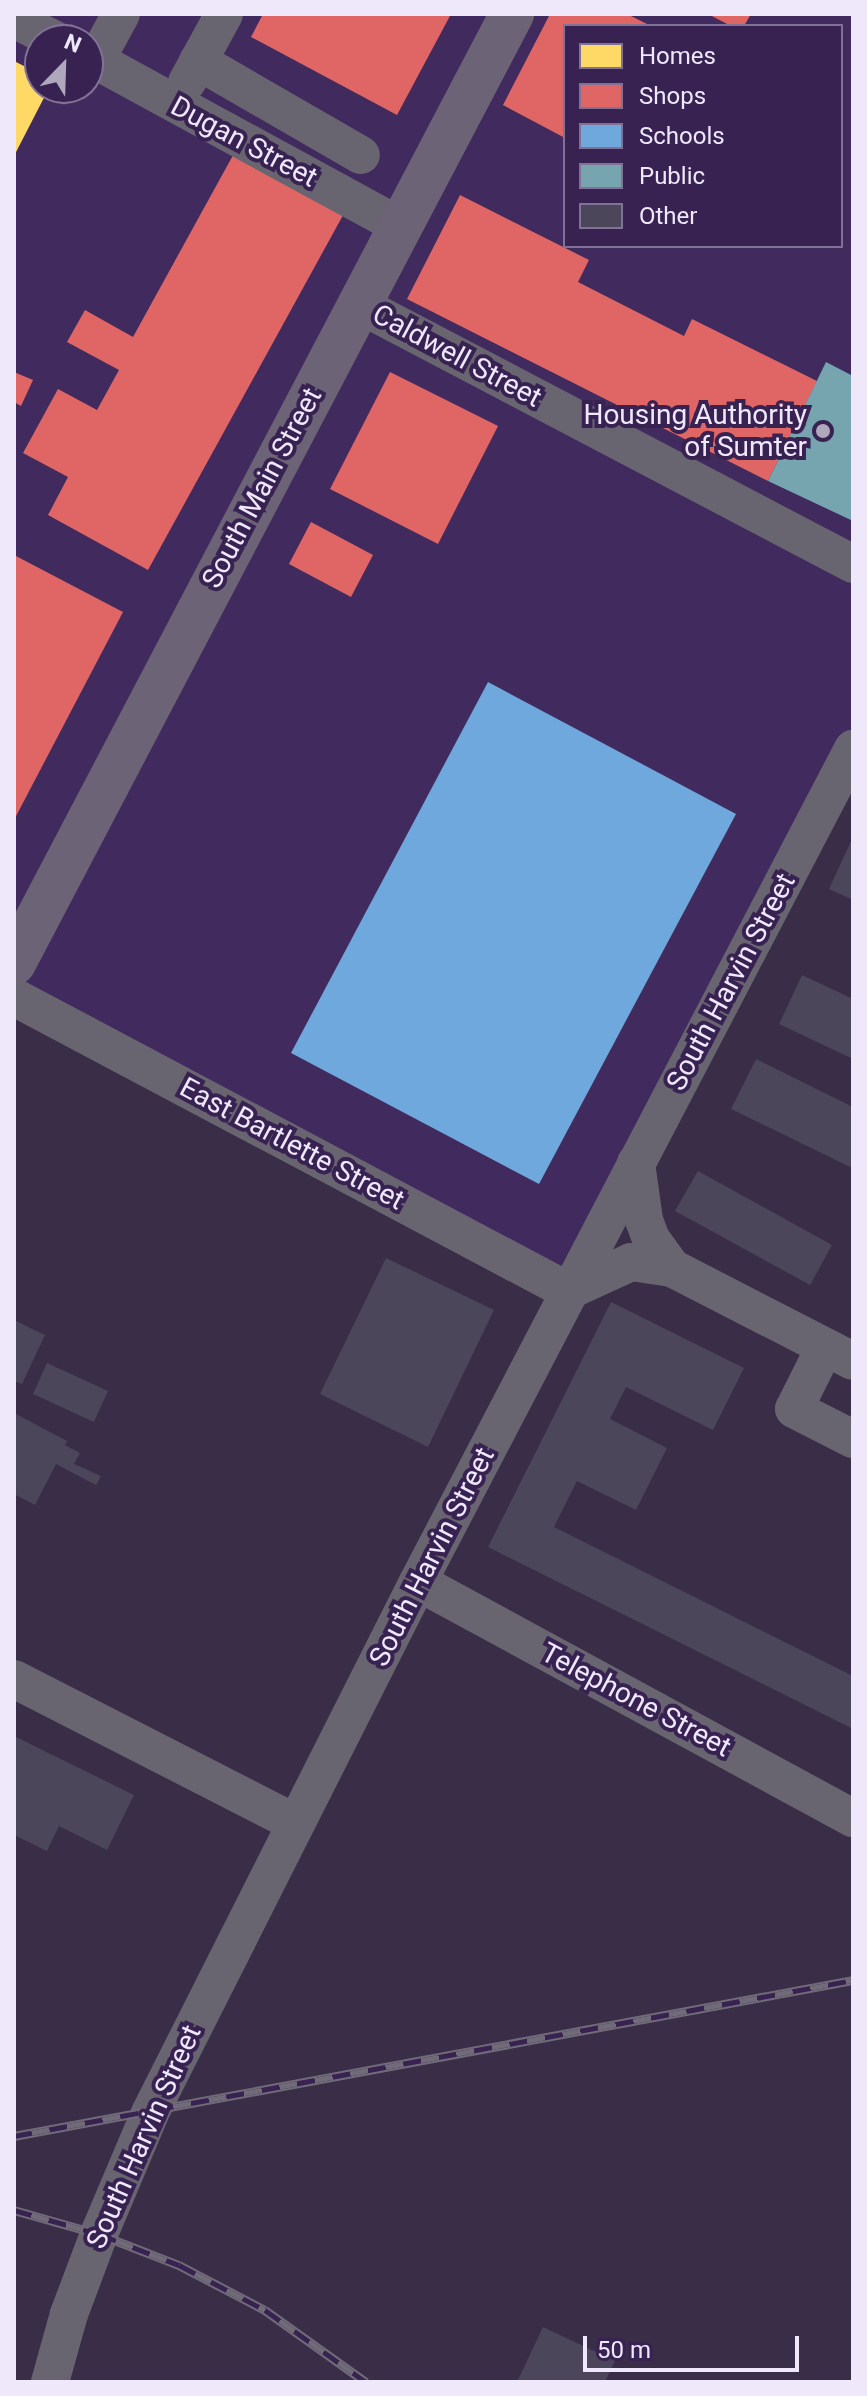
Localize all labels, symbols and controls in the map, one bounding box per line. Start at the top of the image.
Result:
north arrow [24,24,104,104]
legend [563,24,843,248]
text: N [61,29,85,58]
text: Homes [639,42,716,70]
text: Shops [639,82,706,110]
street label: Dugan Street [165,89,323,195]
text: Schools [639,122,725,150]
text: Public [639,162,705,190]
text: Other [639,202,697,230]
street label: Caldwell Street [367,297,547,415]
street label: South Main Street [195,382,329,594]
place label: Housing Authority of Sumter [583,398,807,464]
marker: Housing Authority of Sumter [814,422,832,440]
street label: South Harvin Street [660,868,802,1096]
street label: East Bartlette Street [174,1071,410,1217]
street label: South Harvin Street [362,1442,502,1672]
street label: Telephone Street [535,1636,737,1764]
street label: South Harvin Street [80,2020,208,2254]
scale bar [587,2320,803,2370]
text: 50 m [597,2336,651,2364]

